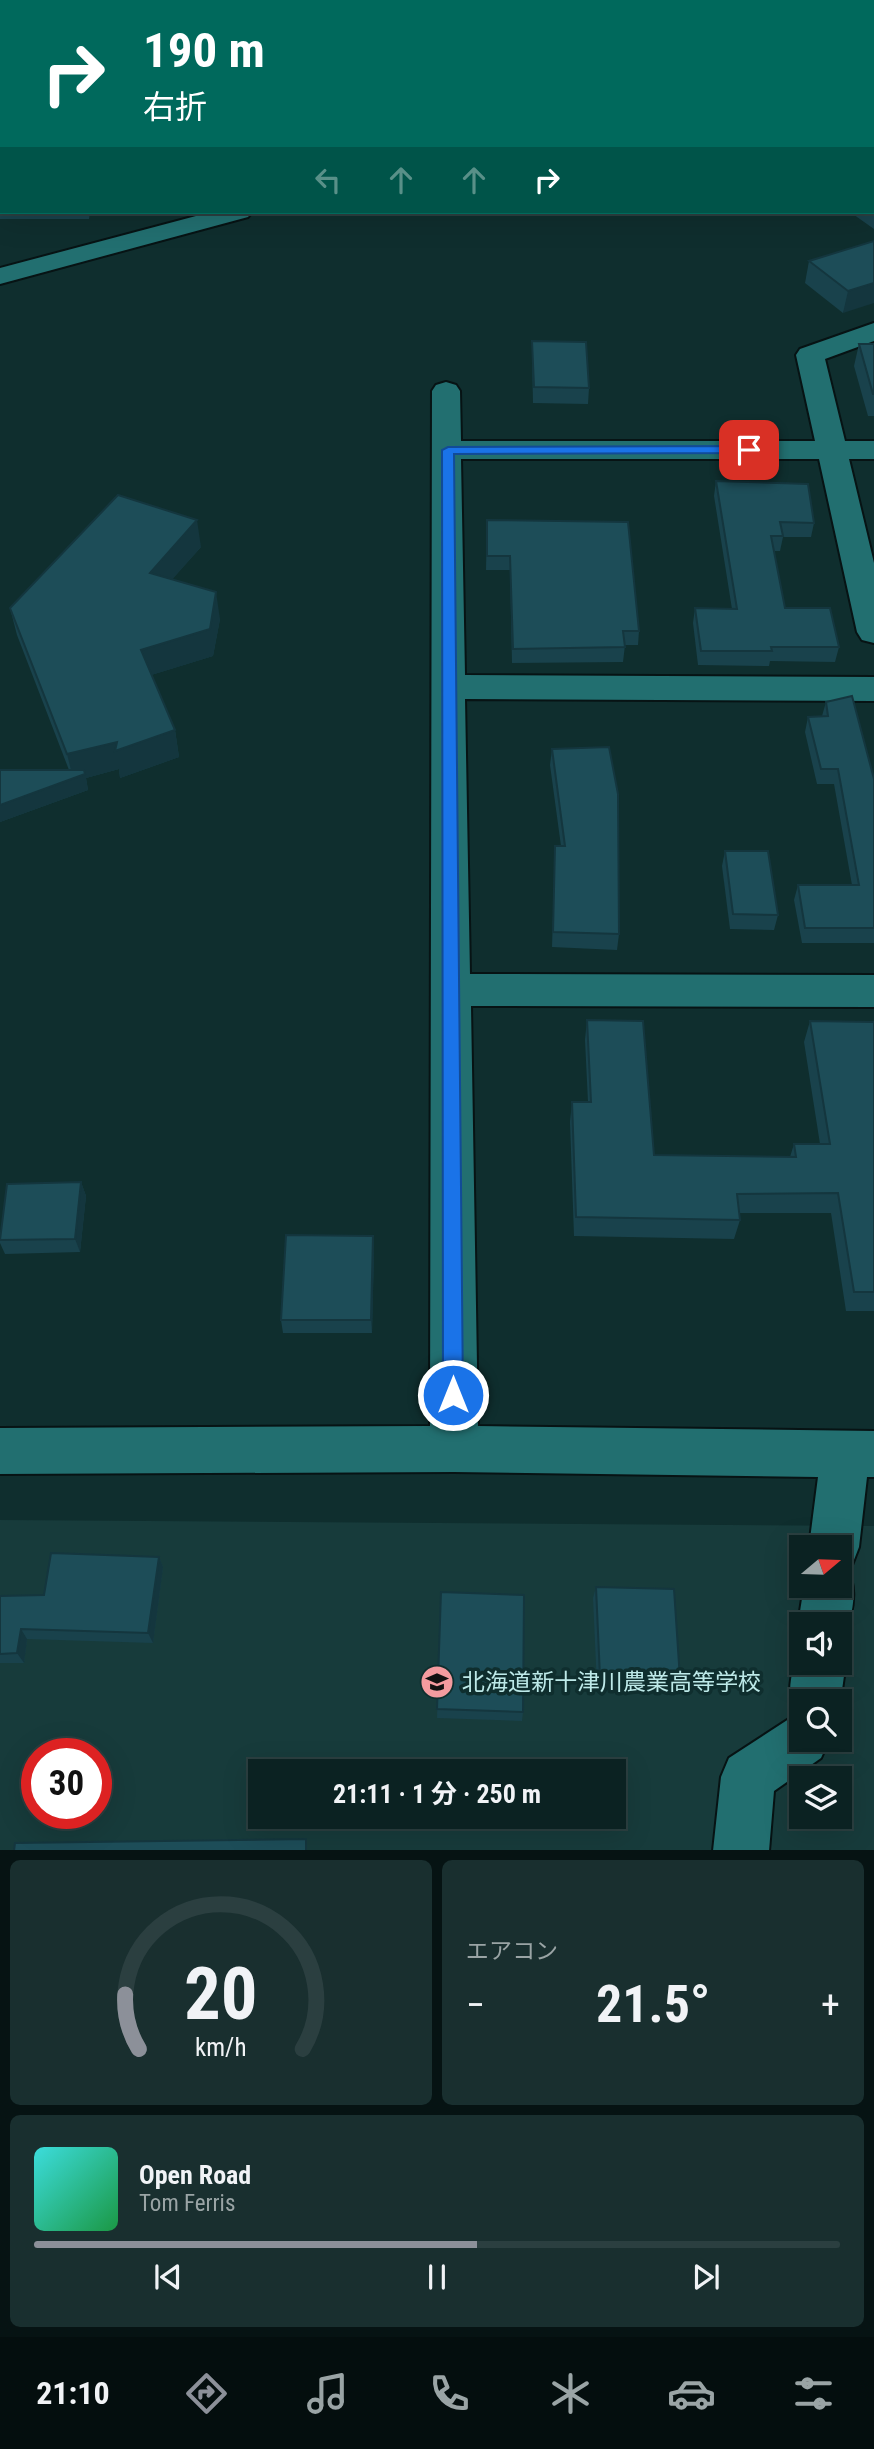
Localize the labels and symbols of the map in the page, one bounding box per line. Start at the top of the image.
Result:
pin [719,420,779,480]
position arrow [416,1358,490,1432]
north arrow [789,1535,852,1598]
school or university icon: 北海道新十津川農業高等学校 [418,1663,456,1701]
place label: 北海道新十津川農業高等学校 [462,1669,761,1696]
speed limit sign: 30 [21,1738,112,1829]

